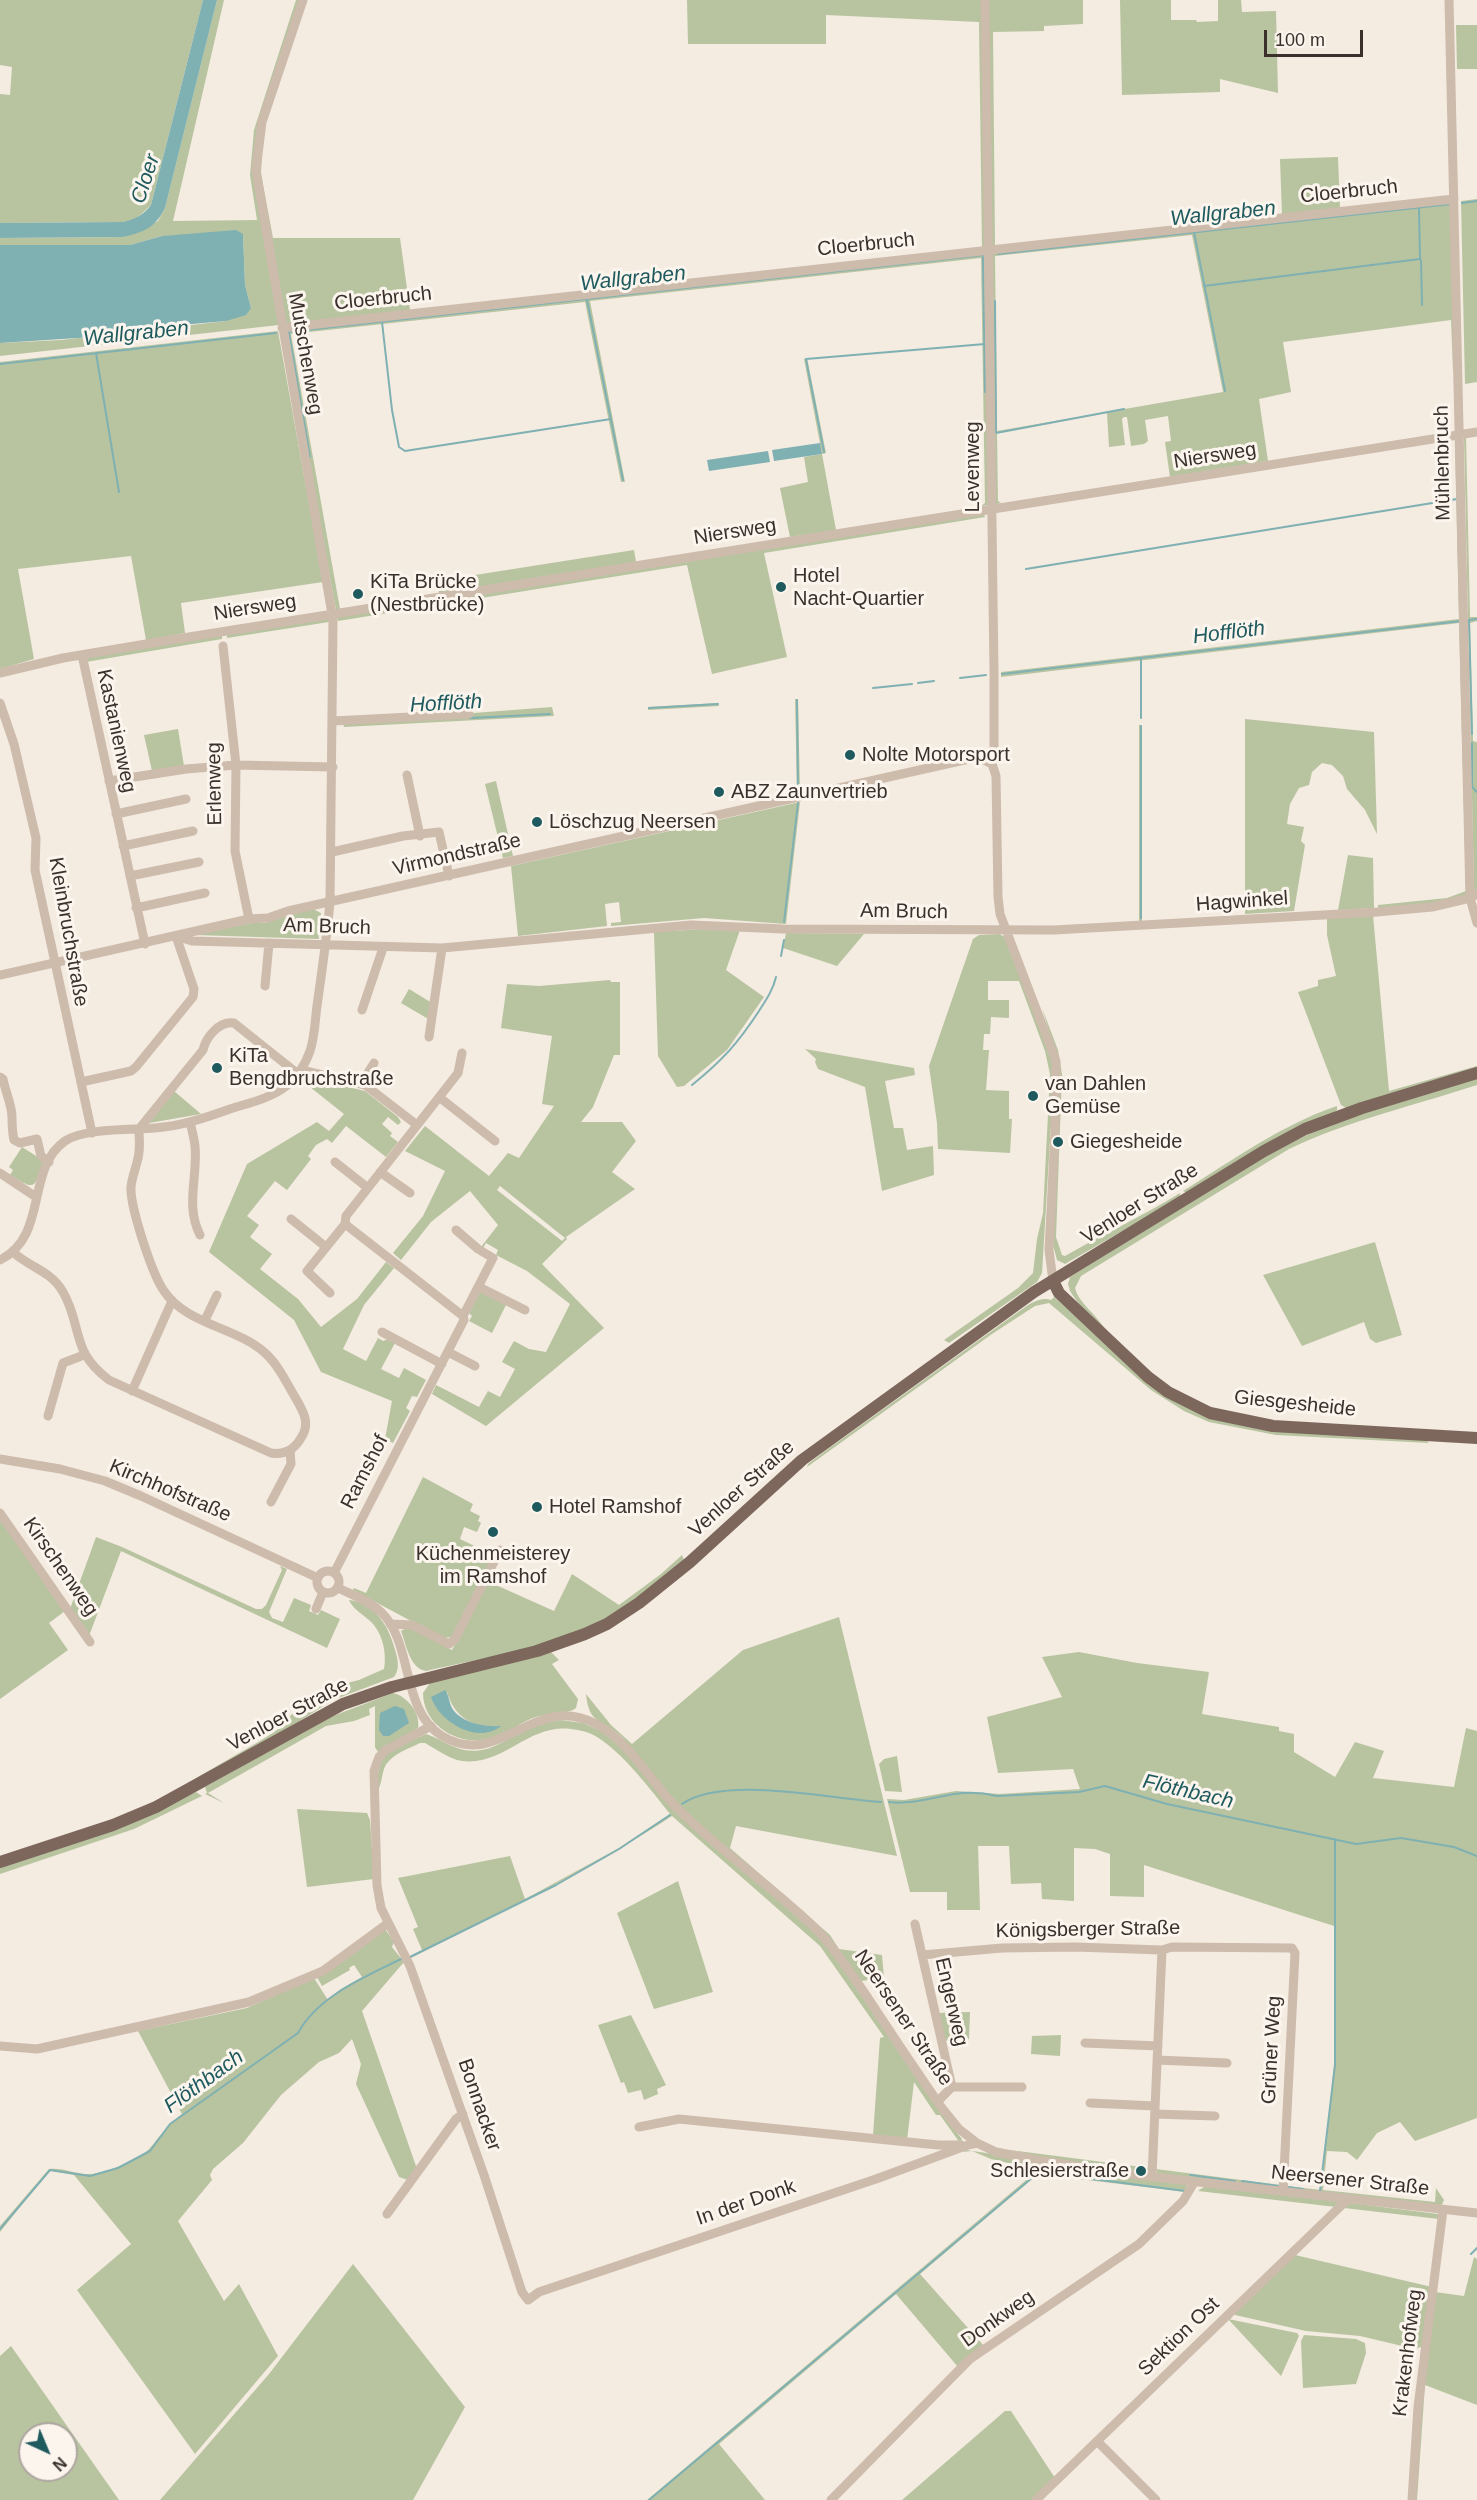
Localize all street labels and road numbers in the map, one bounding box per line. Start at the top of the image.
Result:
street label: Cloerbruch [1299,175,1399,209]
street label: Cloerbruch [816,228,916,262]
street label: Cloerbruch [333,282,433,316]
street label: Mutschenweg [282,291,328,417]
street label: Mühlenbruch [1430,405,1456,521]
street label: Levenweg [961,421,985,513]
street label: Niersweg [1172,438,1258,474]
street label: Niersweg [692,514,778,550]
street label: Niersweg [212,590,298,626]
street label: Kastanienweg [91,667,141,795]
street label: Erlenweg [202,742,228,826]
street label: Virmondstraße [391,829,523,881]
street label: Kleinbruchstraße [43,855,93,1009]
street label: Hagwinkel [1195,887,1289,917]
street label: Am Bruch [860,899,948,925]
street label: Am Bruch [283,913,371,941]
street label: Venloer Straße [1077,1158,1203,1250]
street label: Giesgesheide [1233,1386,1357,1422]
street label: Ramshof [336,1431,394,1513]
street label: Venloer Straße [684,1435,800,1543]
street label: Kirchhofstraße [105,1455,235,1527]
street label: Kirschenweg [17,1513,103,1621]
street label: Venloer Straße [223,1673,353,1757]
street label: Königsberger Straße [996,1916,1180,1944]
street label: Neersener Straße [849,1945,957,2091]
street label: Engerweg [929,1955,973,2049]
street label: Grüner Weg [1257,1995,1287,2105]
street label: Bonnacker [452,2056,506,2154]
street label: Neersener Straße [1270,2161,1430,2201]
street label: In der Donk [693,2175,799,2231]
street label: Donkweg [957,2285,1039,2353]
street label: Krakenhofweg [1388,2288,1428,2418]
street label: Sektion Ost [1133,2292,1225,2382]

